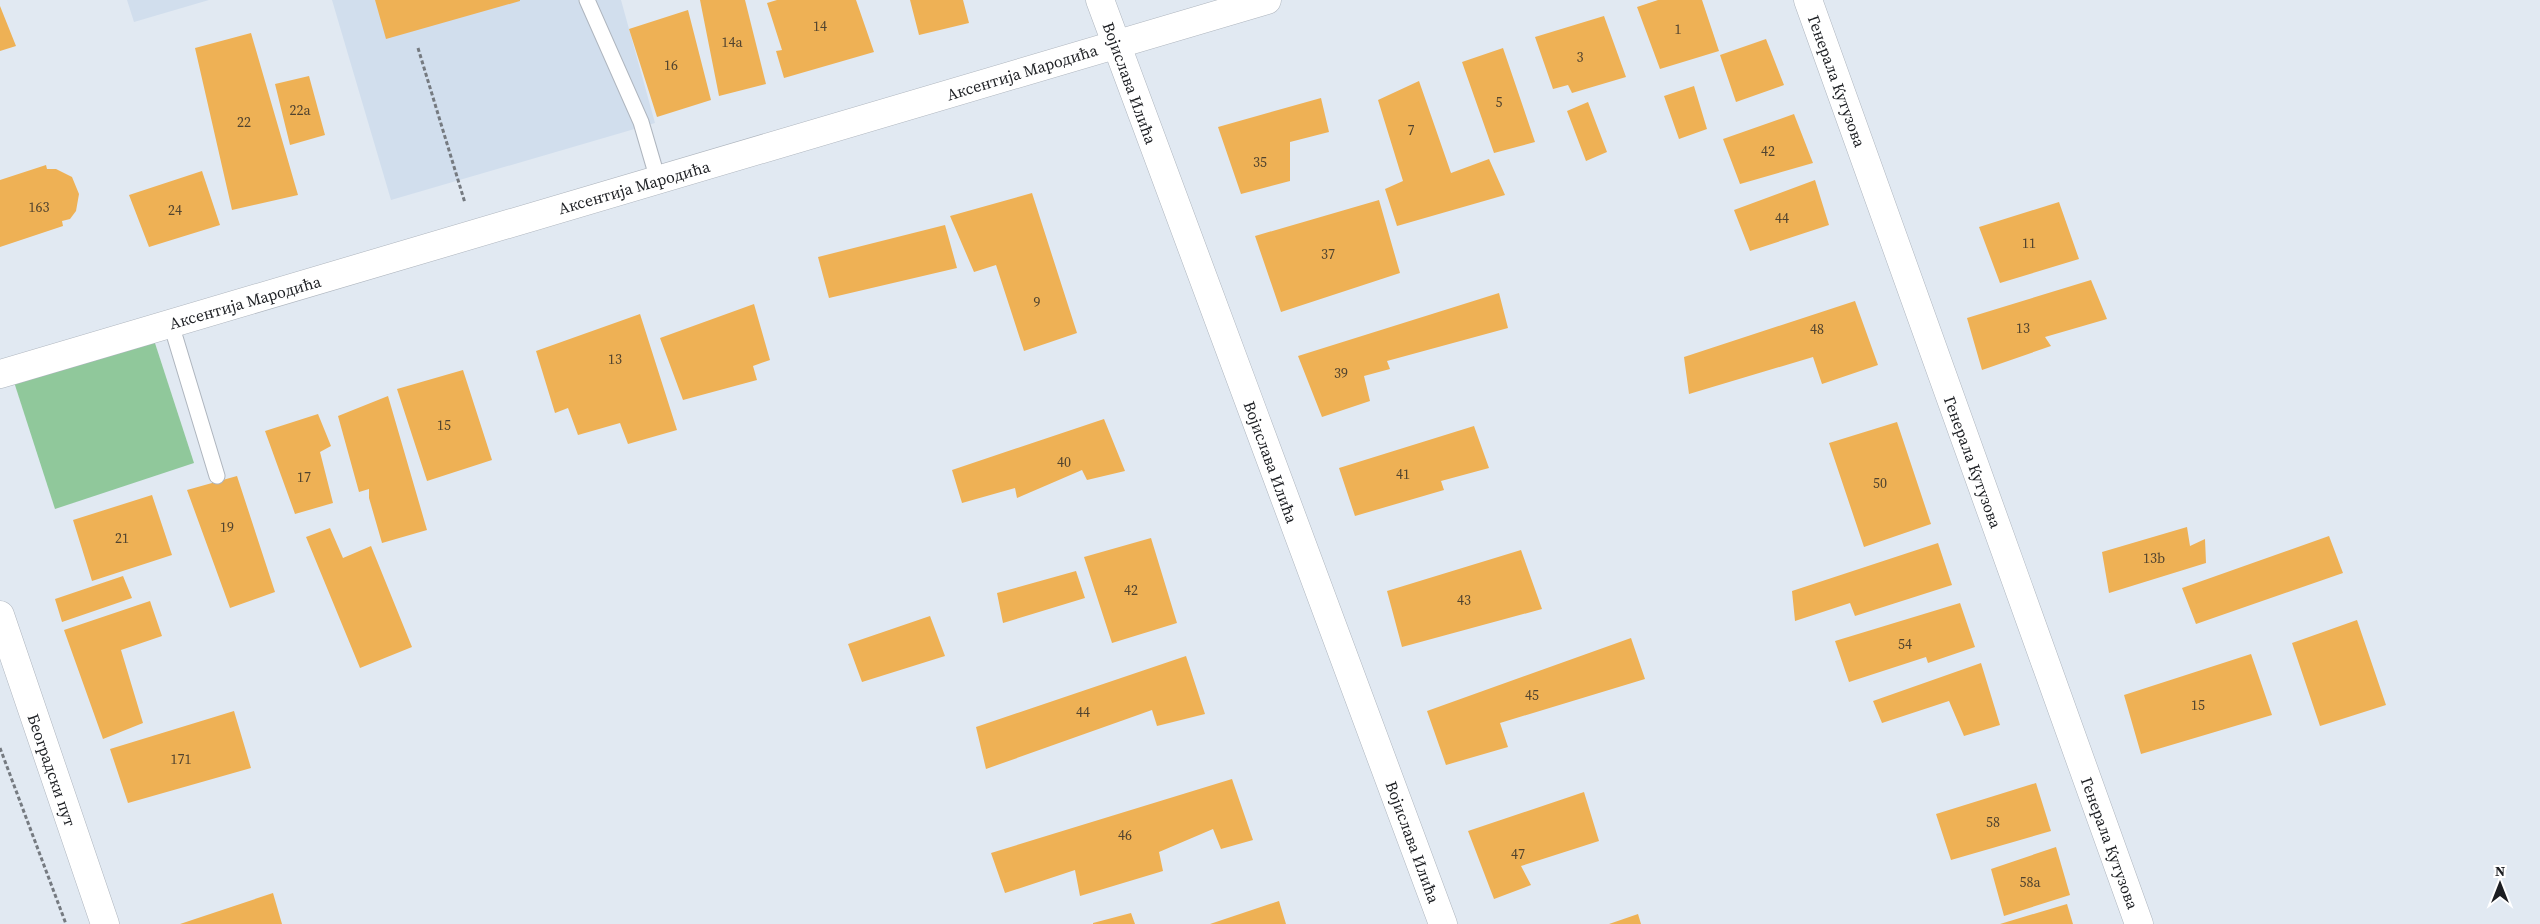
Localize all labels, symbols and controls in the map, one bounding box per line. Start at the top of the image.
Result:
street label: Генерала Кутузова [1803,12,1871,151]
house number: 14 [813,16,827,36]
street label: Војислава Илића [1098,19,1163,148]
house number: 1 [1675,19,1682,39]
house number: 14a [721,32,743,52]
street label: Аксентија Мародића [944,38,1101,105]
house number: 3 [1577,47,1584,67]
house number: 16 [664,55,678,75]
house number: 5 [1496,92,1503,112]
house number: 22a [289,100,311,120]
house number: 22 [237,112,251,132]
house number: 7 [1408,120,1415,140]
house number: 42 [1761,141,1775,161]
house number: 35 [1253,152,1267,172]
street label: Аксентија Мародића [556,155,713,219]
house number: 163 [29,197,50,217]
house number: 24 [168,200,182,220]
house number: 44 [1775,208,1789,228]
house number: 11 [2022,233,2036,253]
house number: 37 [1321,244,1335,264]
street label: Аксентија Мародића [167,270,324,334]
house number: 9 [1034,292,1041,312]
house number: 13 [2016,318,2030,338]
house number: 48 [1810,319,1824,339]
house number: 13 [608,349,622,369]
house number: 39 [1334,363,1348,383]
street label: Генерала Кутузова [1939,393,2007,532]
street label: Војислава Илића [1239,398,1304,527]
house number: 15 [437,415,451,435]
house number: 40 [1057,452,1071,472]
house number: 41 [1396,464,1410,484]
house number: 17 [297,467,311,487]
house number: 50 [1873,473,1887,493]
house number: 19 [220,517,234,537]
house number: 21 [115,528,129,548]
house number: 13b [2143,548,2165,568]
house number: 42 [1124,580,1138,600]
house number: 43 [1457,590,1471,610]
house number: 54 [1898,634,1912,654]
house number: 45 [1525,685,1539,705]
house number: 15 [2191,695,2205,715]
house number: 44 [1076,702,1090,722]
street label: Београдски пут [22,711,82,830]
house number: 171 [171,749,192,769]
street label: Генерала Кутузова [2076,774,2144,913]
street label: Војислава Илића [1381,778,1446,907]
house number: 58 [1986,812,2000,832]
house number: 46 [1118,825,1132,845]
house number: 47 [1511,844,1525,864]
north arrow [2475,859,2525,909]
text: N [2495,861,2505,881]
house number: 58a [2019,872,2041,892]

